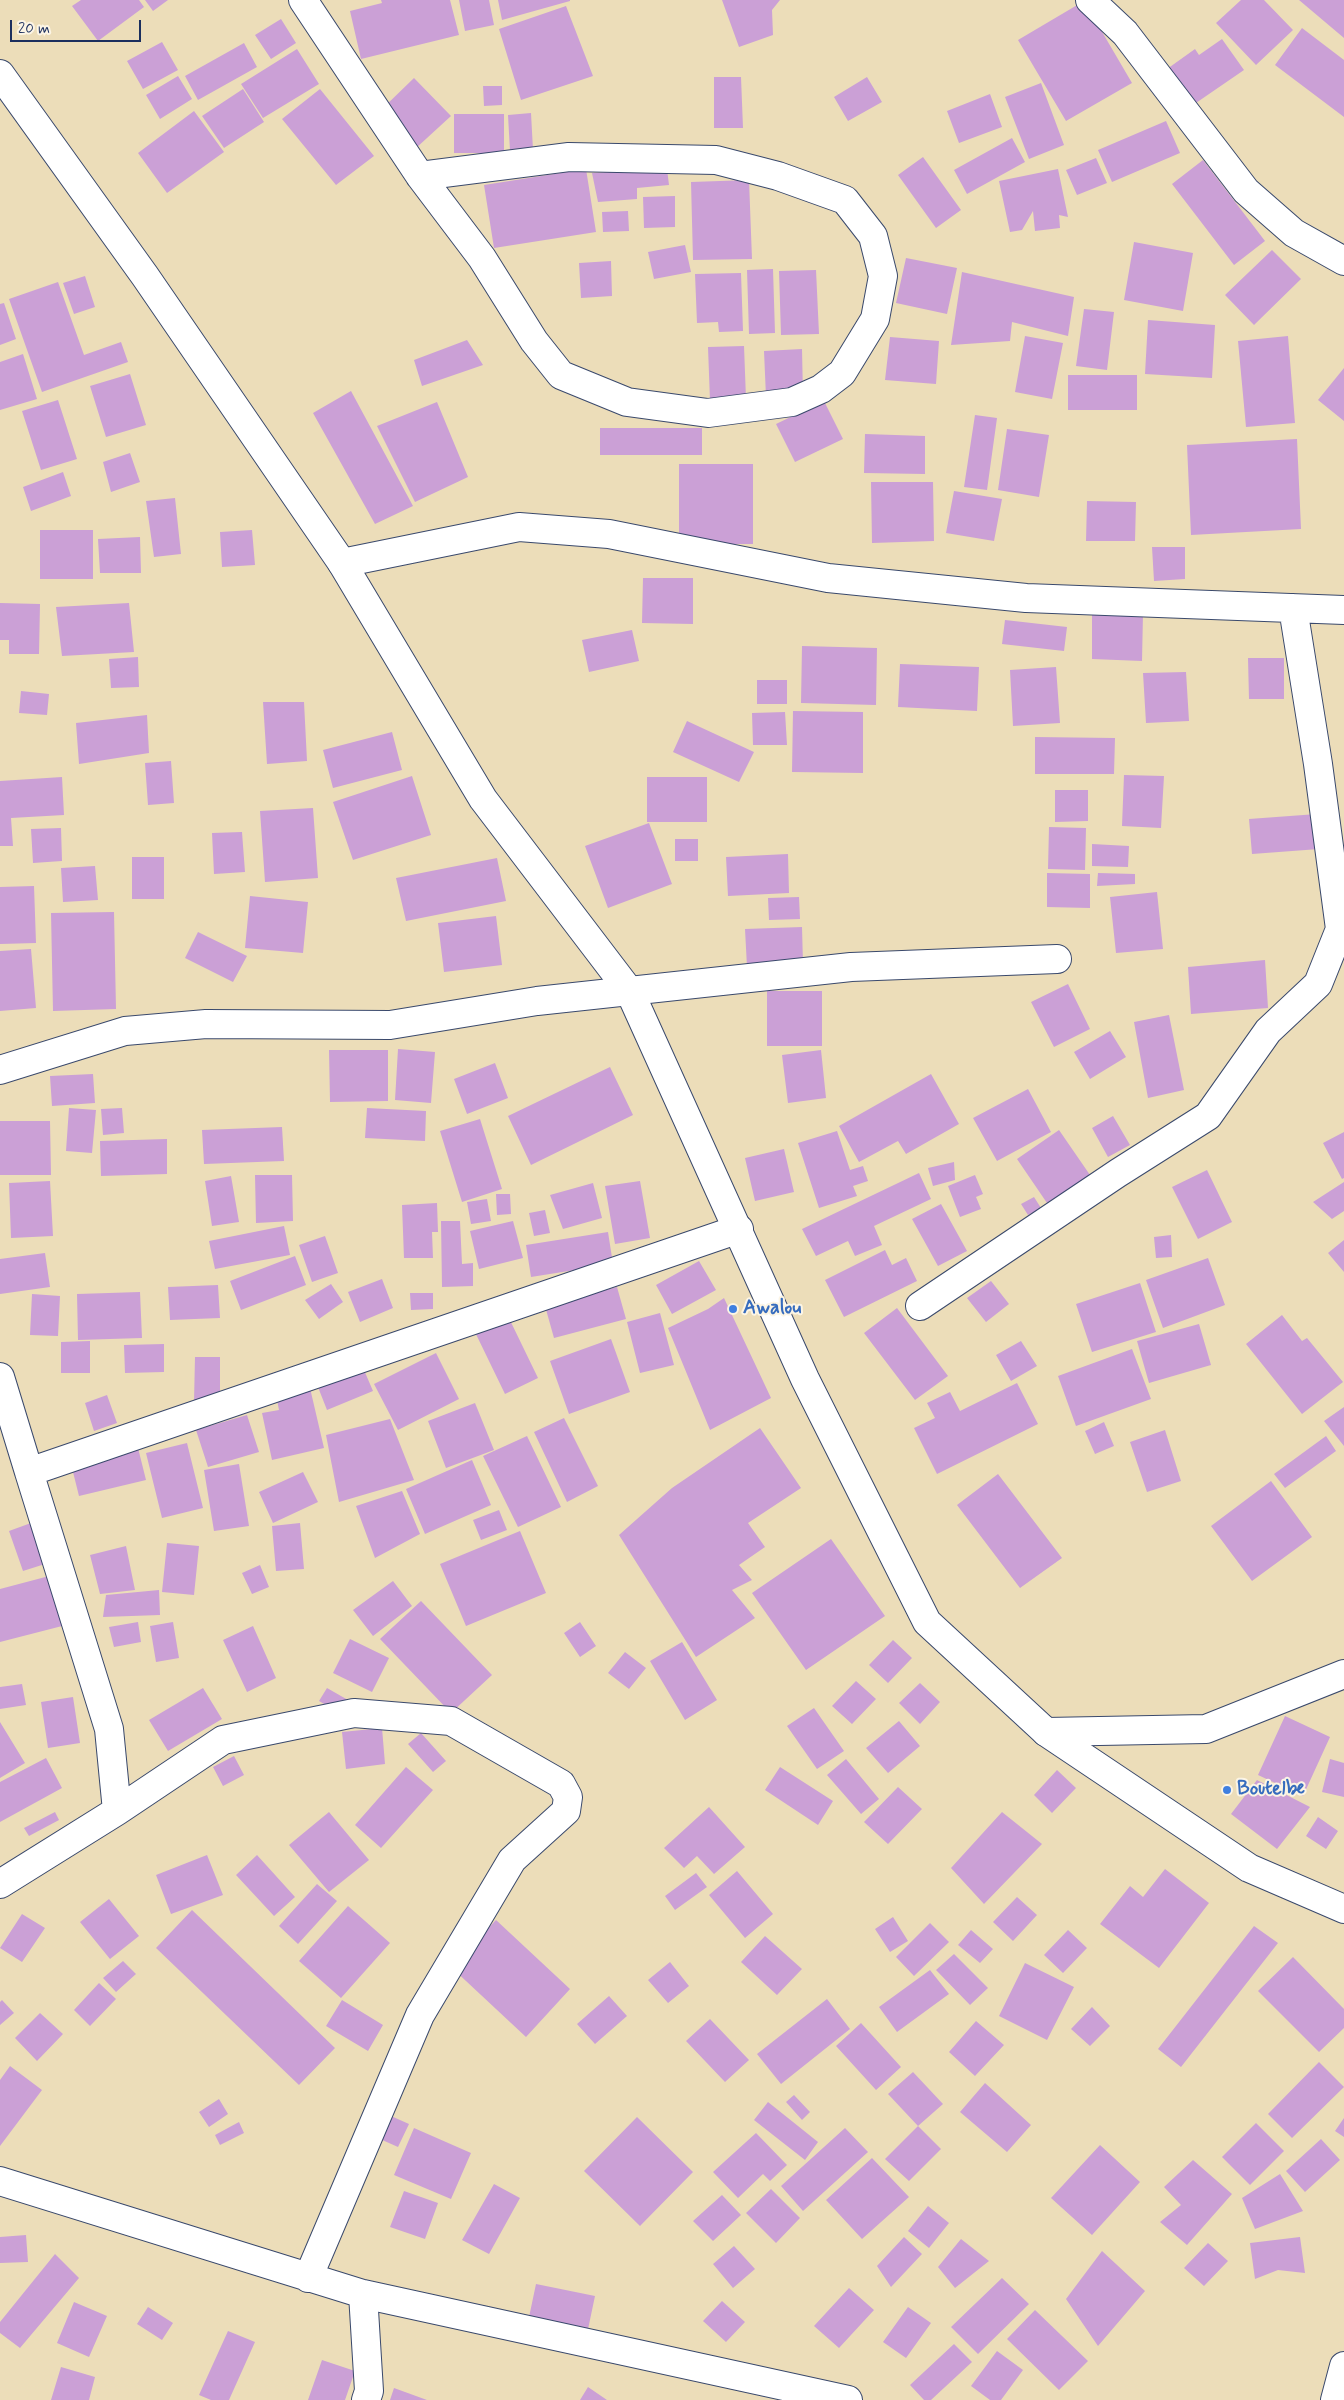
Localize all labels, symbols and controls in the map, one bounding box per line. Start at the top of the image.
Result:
scale bar [12,10,144,42]
text: 20 m [18,19,50,39]
place label: Awalou [743,1297,801,1321]
marker: Awalou [727,1303,739,1315]
place label: Boutelbe [1237,1778,1305,1802]
marker: Boutelbe [1221,1784,1233,1796]

